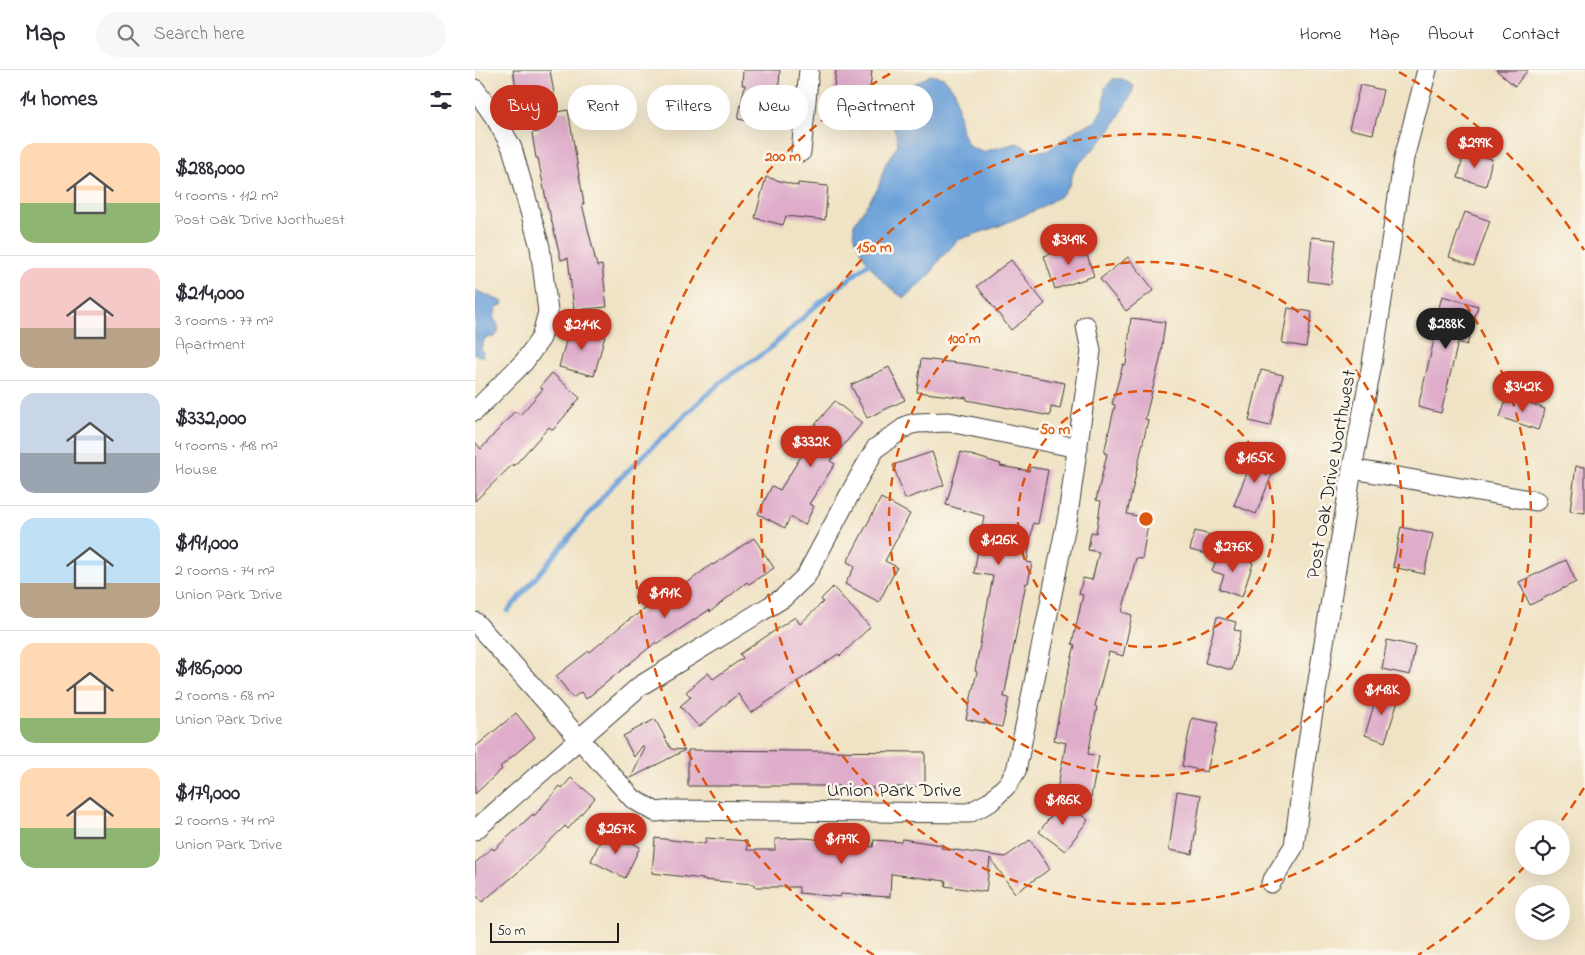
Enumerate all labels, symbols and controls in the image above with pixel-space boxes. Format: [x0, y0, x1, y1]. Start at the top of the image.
search box [96, 12, 446, 57]
text: Map [25, 17, 66, 52]
icon: search [114, 21, 142, 49]
text: Search here [154, 21, 245, 48]
text: Home [1300, 22, 1341, 48]
text: Map [1369, 22, 1400, 48]
text: About [1428, 22, 1474, 48]
text: Contact [1502, 22, 1560, 48]
text: 14 homes [20, 85, 98, 115]
chip: Buy [490, 85, 558, 130]
chip: Rent [568, 85, 637, 130]
chip: Filters [647, 85, 730, 130]
chip: New [740, 85, 808, 130]
chip: Apartment [818, 85, 933, 130]
icon: filters [427, 86, 455, 114]
pin: $299K [1440, 126, 1510, 169]
text: $299K [1457, 131, 1493, 155]
text: 200 m [764, 146, 801, 168]
text: $288,000 [175, 154, 245, 184]
icon: home [60, 163, 120, 223]
text: 4 rooms · 112 m² [175, 184, 278, 208]
text: Post Oak Drive Northwest [175, 208, 345, 232]
pin: $349K [1034, 224, 1104, 266]
text: $349K [1051, 228, 1087, 252]
text: 150 m [856, 237, 892, 259]
text: $214,000 [175, 279, 244, 309]
icon: home [60, 288, 120, 348]
pin: $214K [547, 308, 617, 351]
pin: $288K [1411, 308, 1481, 350]
text: 3 rooms · 77 m² [175, 309, 274, 333]
text: $288K [1427, 312, 1465, 336]
text: $214K [563, 313, 601, 337]
text: 100 m [947, 328, 981, 350]
text: Apartment [175, 333, 245, 357]
street label: Post Oak Drive Northwest [1300, 367, 1365, 582]
pin: $342K [1488, 370, 1558, 413]
text: $342K [1504, 375, 1542, 399]
text: $332,000 [175, 404, 246, 434]
icon: home [60, 413, 120, 473]
text: 50 m [1040, 419, 1071, 441]
pin: $332K [776, 426, 846, 468]
text: $332K [792, 430, 830, 454]
text: 4 rooms · 148 m² [175, 434, 278, 458]
pin: $165K [1220, 442, 1290, 484]
text: $165K [1236, 446, 1274, 470]
text: House [175, 458, 217, 482]
centre of rings [1137, 510, 1155, 528]
pin: $126K [964, 524, 1034, 566]
text: $126K [980, 528, 1018, 552]
text: $191,000 [175, 529, 238, 559]
pin: $276K [1198, 530, 1268, 573]
text: $276K [1213, 535, 1253, 559]
icon: home [60, 538, 120, 598]
text: 2 rooms · 74 m² [175, 559, 275, 583]
pin: $191K [630, 576, 700, 619]
text: $191K [649, 581, 681, 605]
text: Union Park Drive [175, 583, 282, 607]
text: $186,000 [175, 654, 242, 684]
icon: home [60, 663, 120, 723]
pin: $148K [1347, 674, 1417, 716]
text: $148K [1364, 678, 1400, 702]
text: 2 rooms · 68 m² [175, 684, 275, 708]
text: Union Park Drive [175, 708, 282, 732]
street label: Union Park Drive [827, 777, 961, 806]
text: $179,000 [175, 779, 240, 809]
pin: $186K [1028, 784, 1098, 826]
icon: home [60, 788, 120, 848]
text: $186K [1045, 788, 1081, 812]
text: 2 rooms · 74 m² [175, 809, 275, 833]
pin: $267K [581, 812, 651, 855]
text: $267K [596, 817, 636, 841]
map controls [1515, 820, 1570, 940]
button: locate [1515, 820, 1570, 875]
pin: $179K [807, 822, 877, 865]
text: $179K [825, 827, 859, 851]
text: Union Park Drive [175, 833, 282, 857]
button: layers [1515, 885, 1570, 940]
scale bar [490, 920, 619, 943]
text: 50 m [497, 921, 525, 942]

